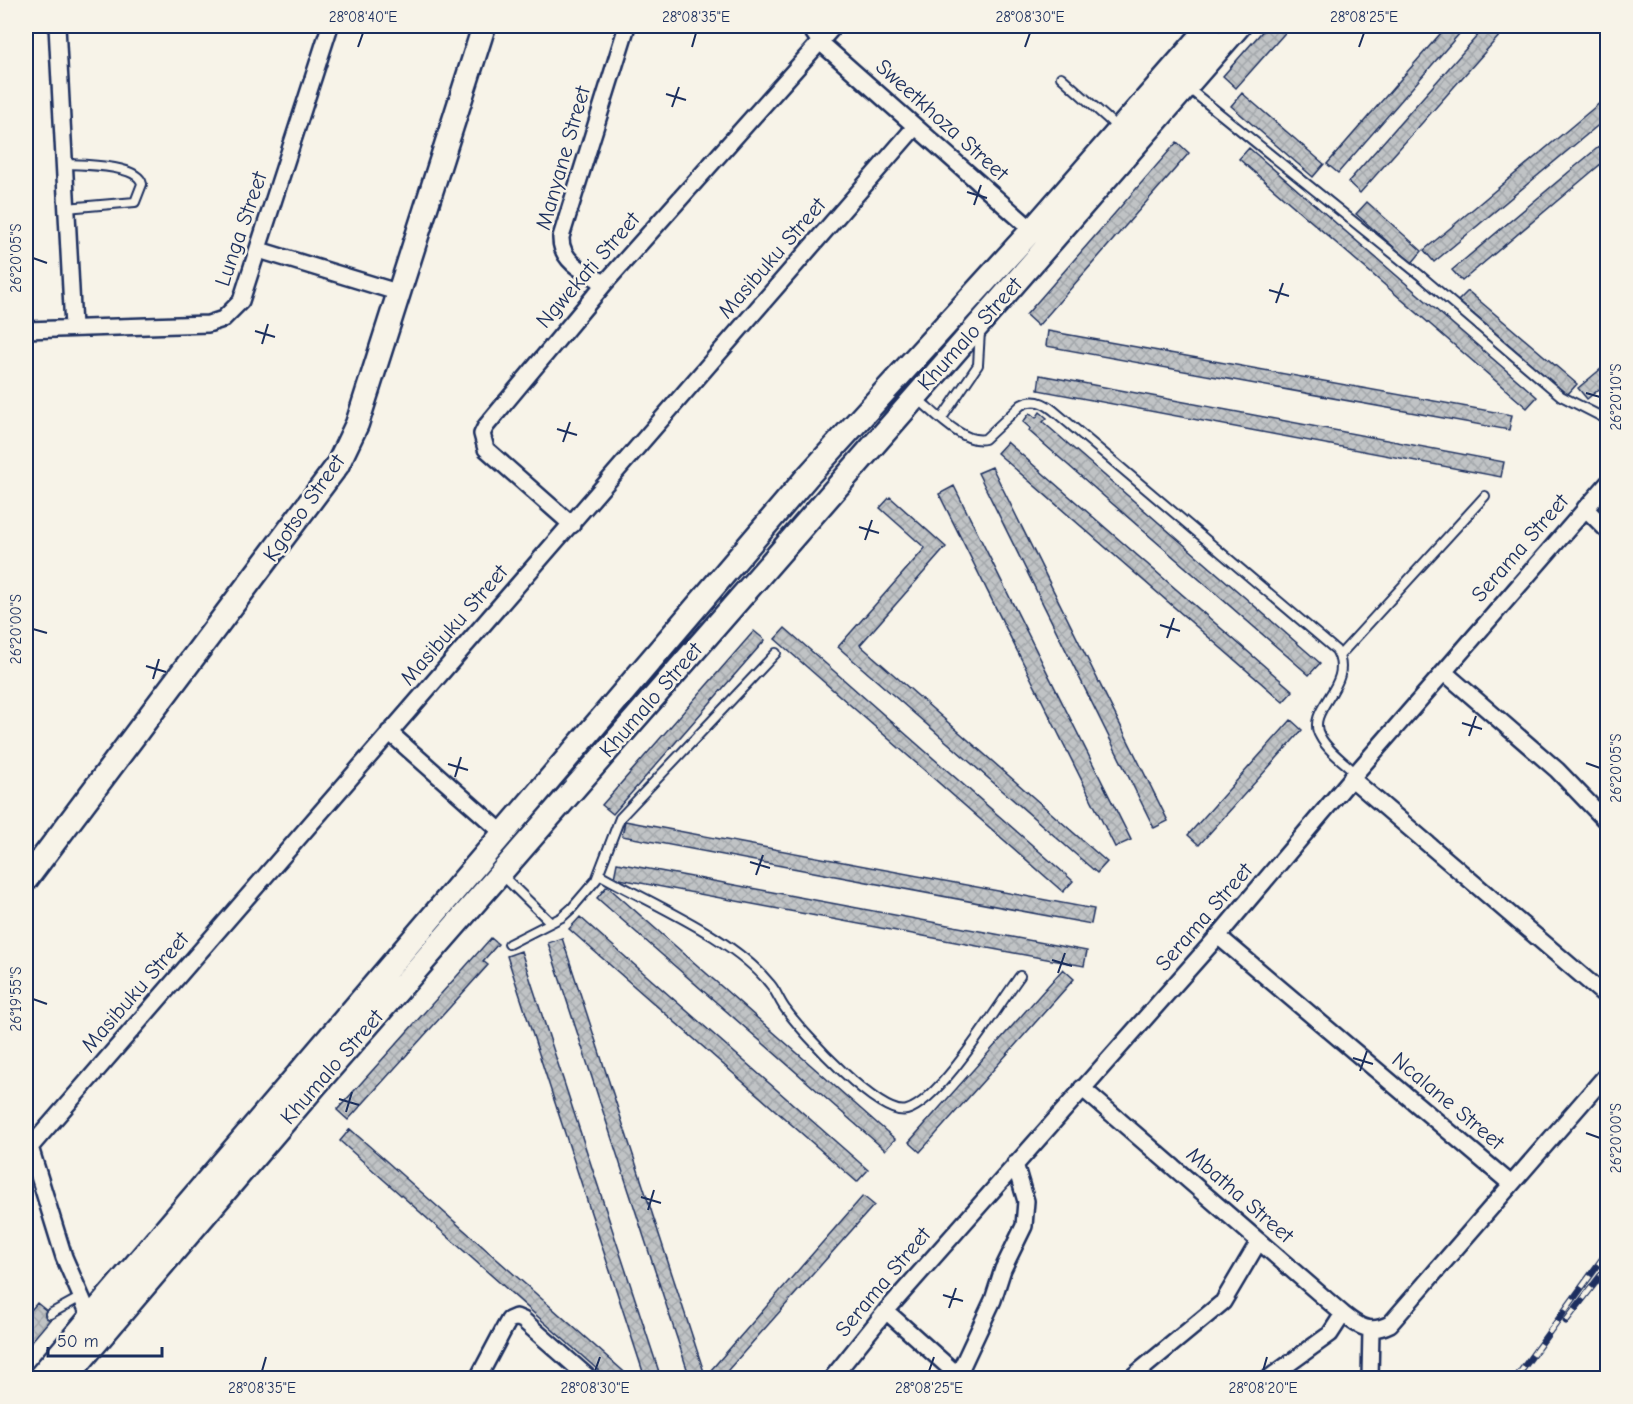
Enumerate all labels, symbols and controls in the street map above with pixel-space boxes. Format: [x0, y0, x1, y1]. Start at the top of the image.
text: 28°08'40"E [329, 8, 397, 26]
text: 28°08'35"E [662, 8, 730, 26]
text: 28°08'30"E [996, 8, 1064, 26]
text: 28°08'25"E [1330, 8, 1398, 26]
street label: Sweetkhoza Street [870, 54, 1014, 187]
street label: Manyane Street [530, 82, 596, 233]
street label: Lunga Street [209, 168, 273, 290]
street label: Masibuku Street [713, 192, 832, 324]
street label: Ngwekati Street [531, 206, 646, 333]
text: 26°20'05"S [7, 223, 25, 293]
street label: Khumalo Street [912, 271, 1028, 396]
text: 26°20'10"S [1607, 363, 1625, 431]
street label: Kgotso Street [258, 449, 351, 567]
street label: Serama Street [1466, 488, 1574, 607]
street label: Masibuku Street [395, 559, 514, 691]
text: 26°20'00"S [7, 594, 25, 664]
street label: Khumalo Street [594, 637, 708, 763]
text: 26°20'05"S [1607, 733, 1625, 803]
street label: Serama Street [1150, 857, 1258, 976]
street label: Masibuku Street [76, 926, 195, 1058]
text: 26°19'55"S [7, 966, 25, 1032]
street label: Khumalo Street [275, 1004, 389, 1130]
street label: Ncalane Street [1387, 1047, 1510, 1156]
text: 26°20'00"S [1607, 1103, 1625, 1173]
street label: Mbatha Street [1181, 1141, 1299, 1249]
street label: Serama Street [830, 1221, 937, 1342]
scale bar [48, 1320, 162, 1358]
text: 50 m [57, 1331, 99, 1352]
text: 28°08'35"E [228, 1379, 296, 1397]
text: 28°08'30"E [561, 1379, 629, 1397]
text: 28°08'25"E [895, 1379, 963, 1397]
text: 28°08'20"E [1228, 1379, 1298, 1397]

